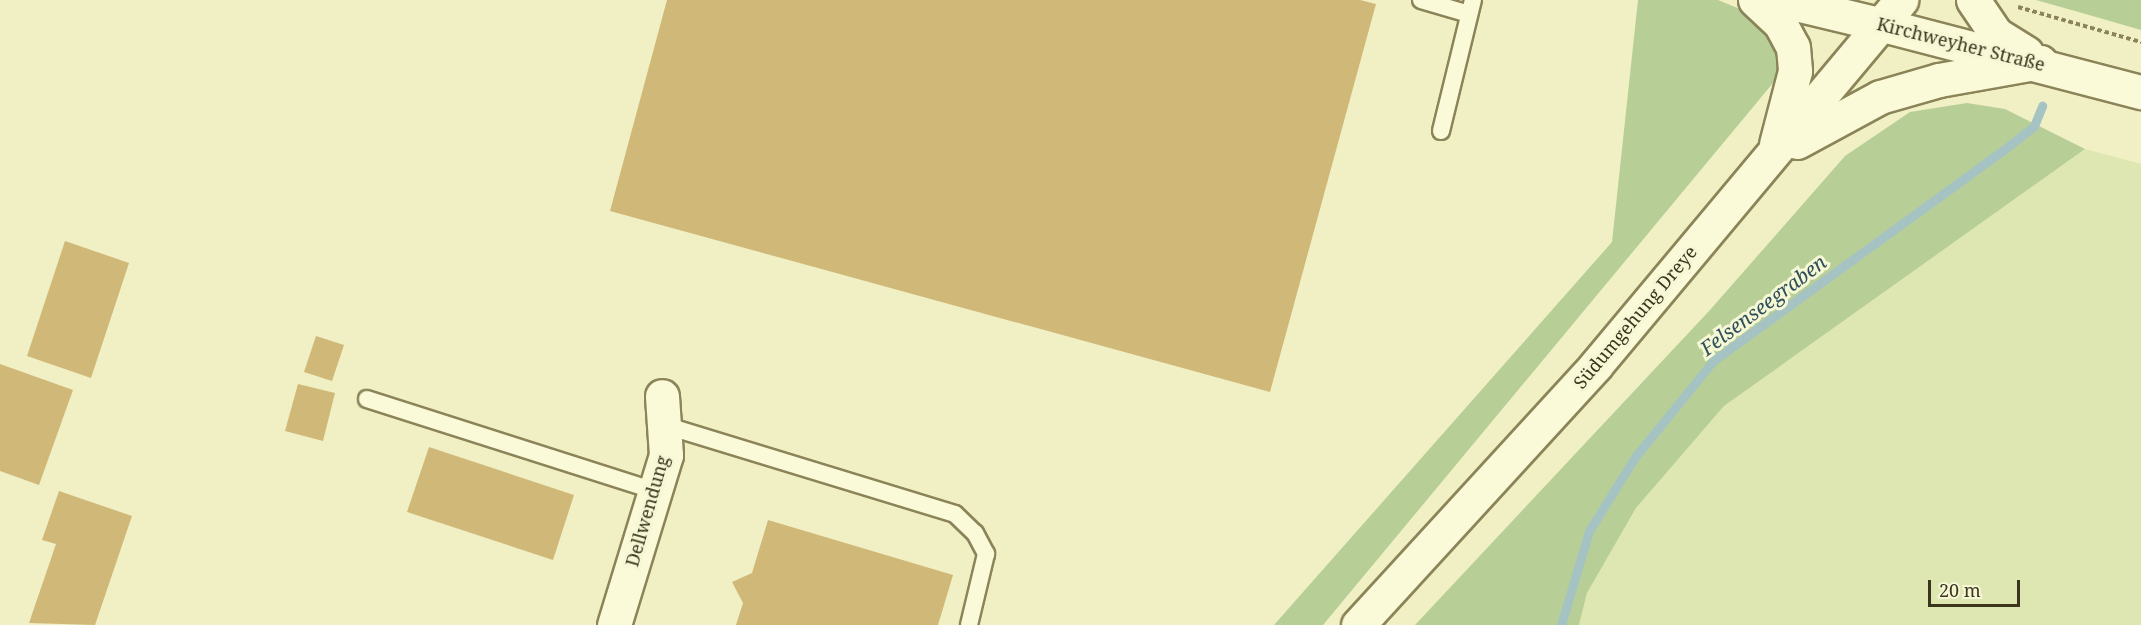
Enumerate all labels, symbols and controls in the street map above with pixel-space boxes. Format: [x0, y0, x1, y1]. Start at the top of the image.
street label: Kirchweyher Straße [1875, 13, 2047, 75]
street label: Südumgehung Dreye [1569, 241, 1701, 393]
water label: Felsenseegraben [1695, 250, 1831, 360]
street label: Dellwendung [621, 453, 673, 569]
scale bar [1931, 568, 2022, 606]
text: 20 m [1939, 578, 1981, 602]

